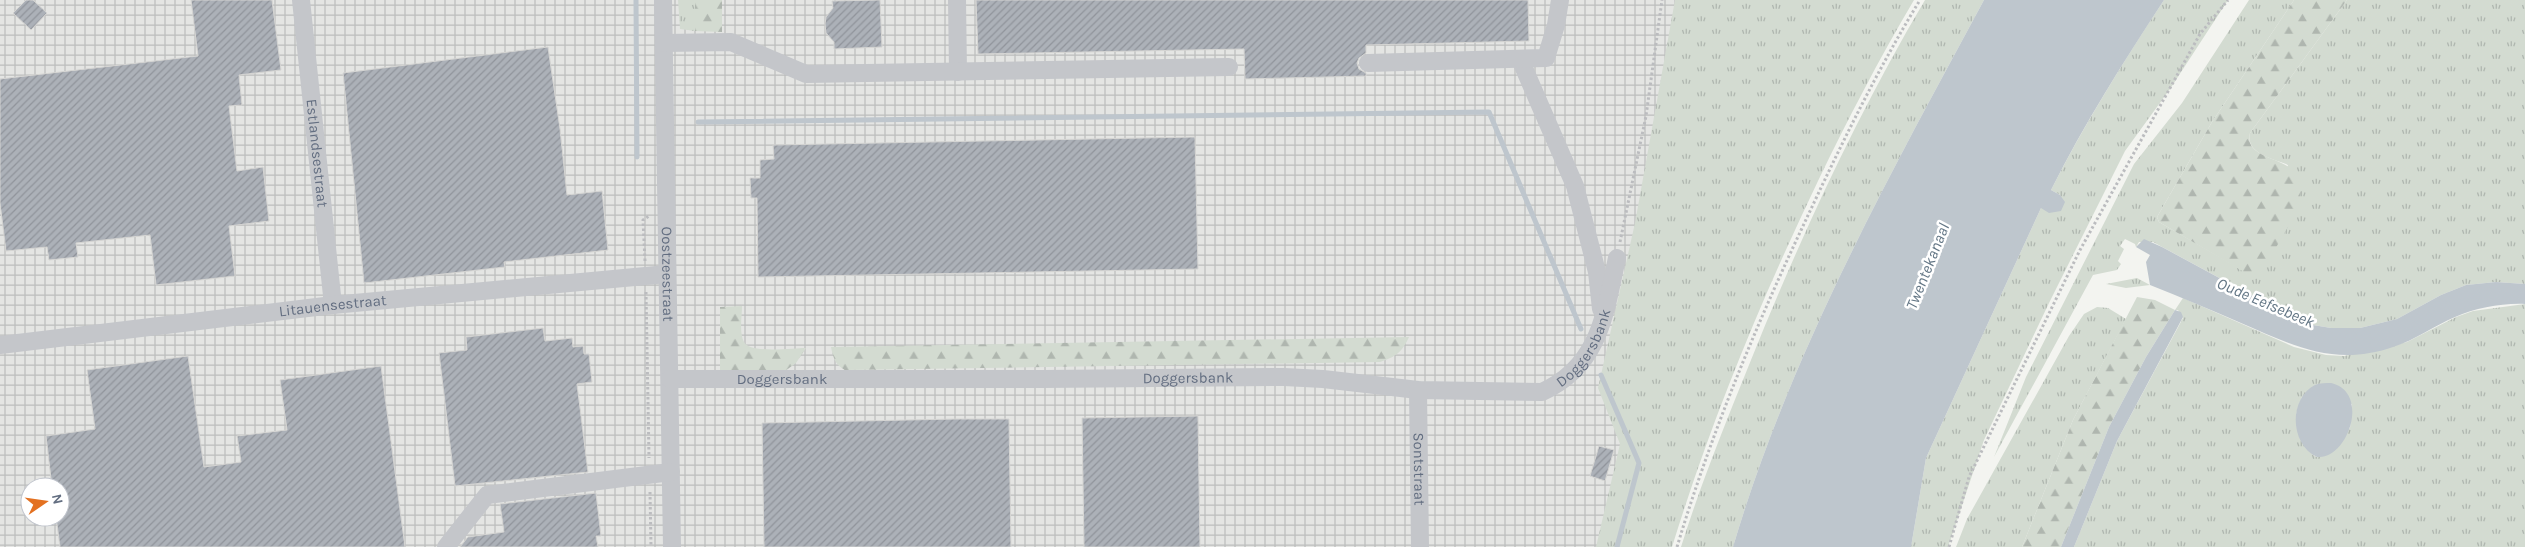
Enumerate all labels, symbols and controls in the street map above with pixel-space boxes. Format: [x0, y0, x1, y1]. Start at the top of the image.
street label: Estlandsestraat [302, 98, 332, 209]
water label: Twentekanaal [1902, 220, 1953, 312]
street label: Oostzeestraat [658, 226, 677, 322]
water label: Oude Eefsebeek [2214, 273, 2318, 332]
street label: Litauensestraat [278, 291, 388, 320]
street label: Doggersbank [1553, 307, 1614, 391]
street label: Doggersbank [1143, 368, 1233, 387]
street label: Doggersbank [737, 370, 827, 388]
street label: Sontstraat [1410, 432, 1428, 506]
north arrow [20, 477, 70, 527]
text: N [48, 492, 67, 506]

